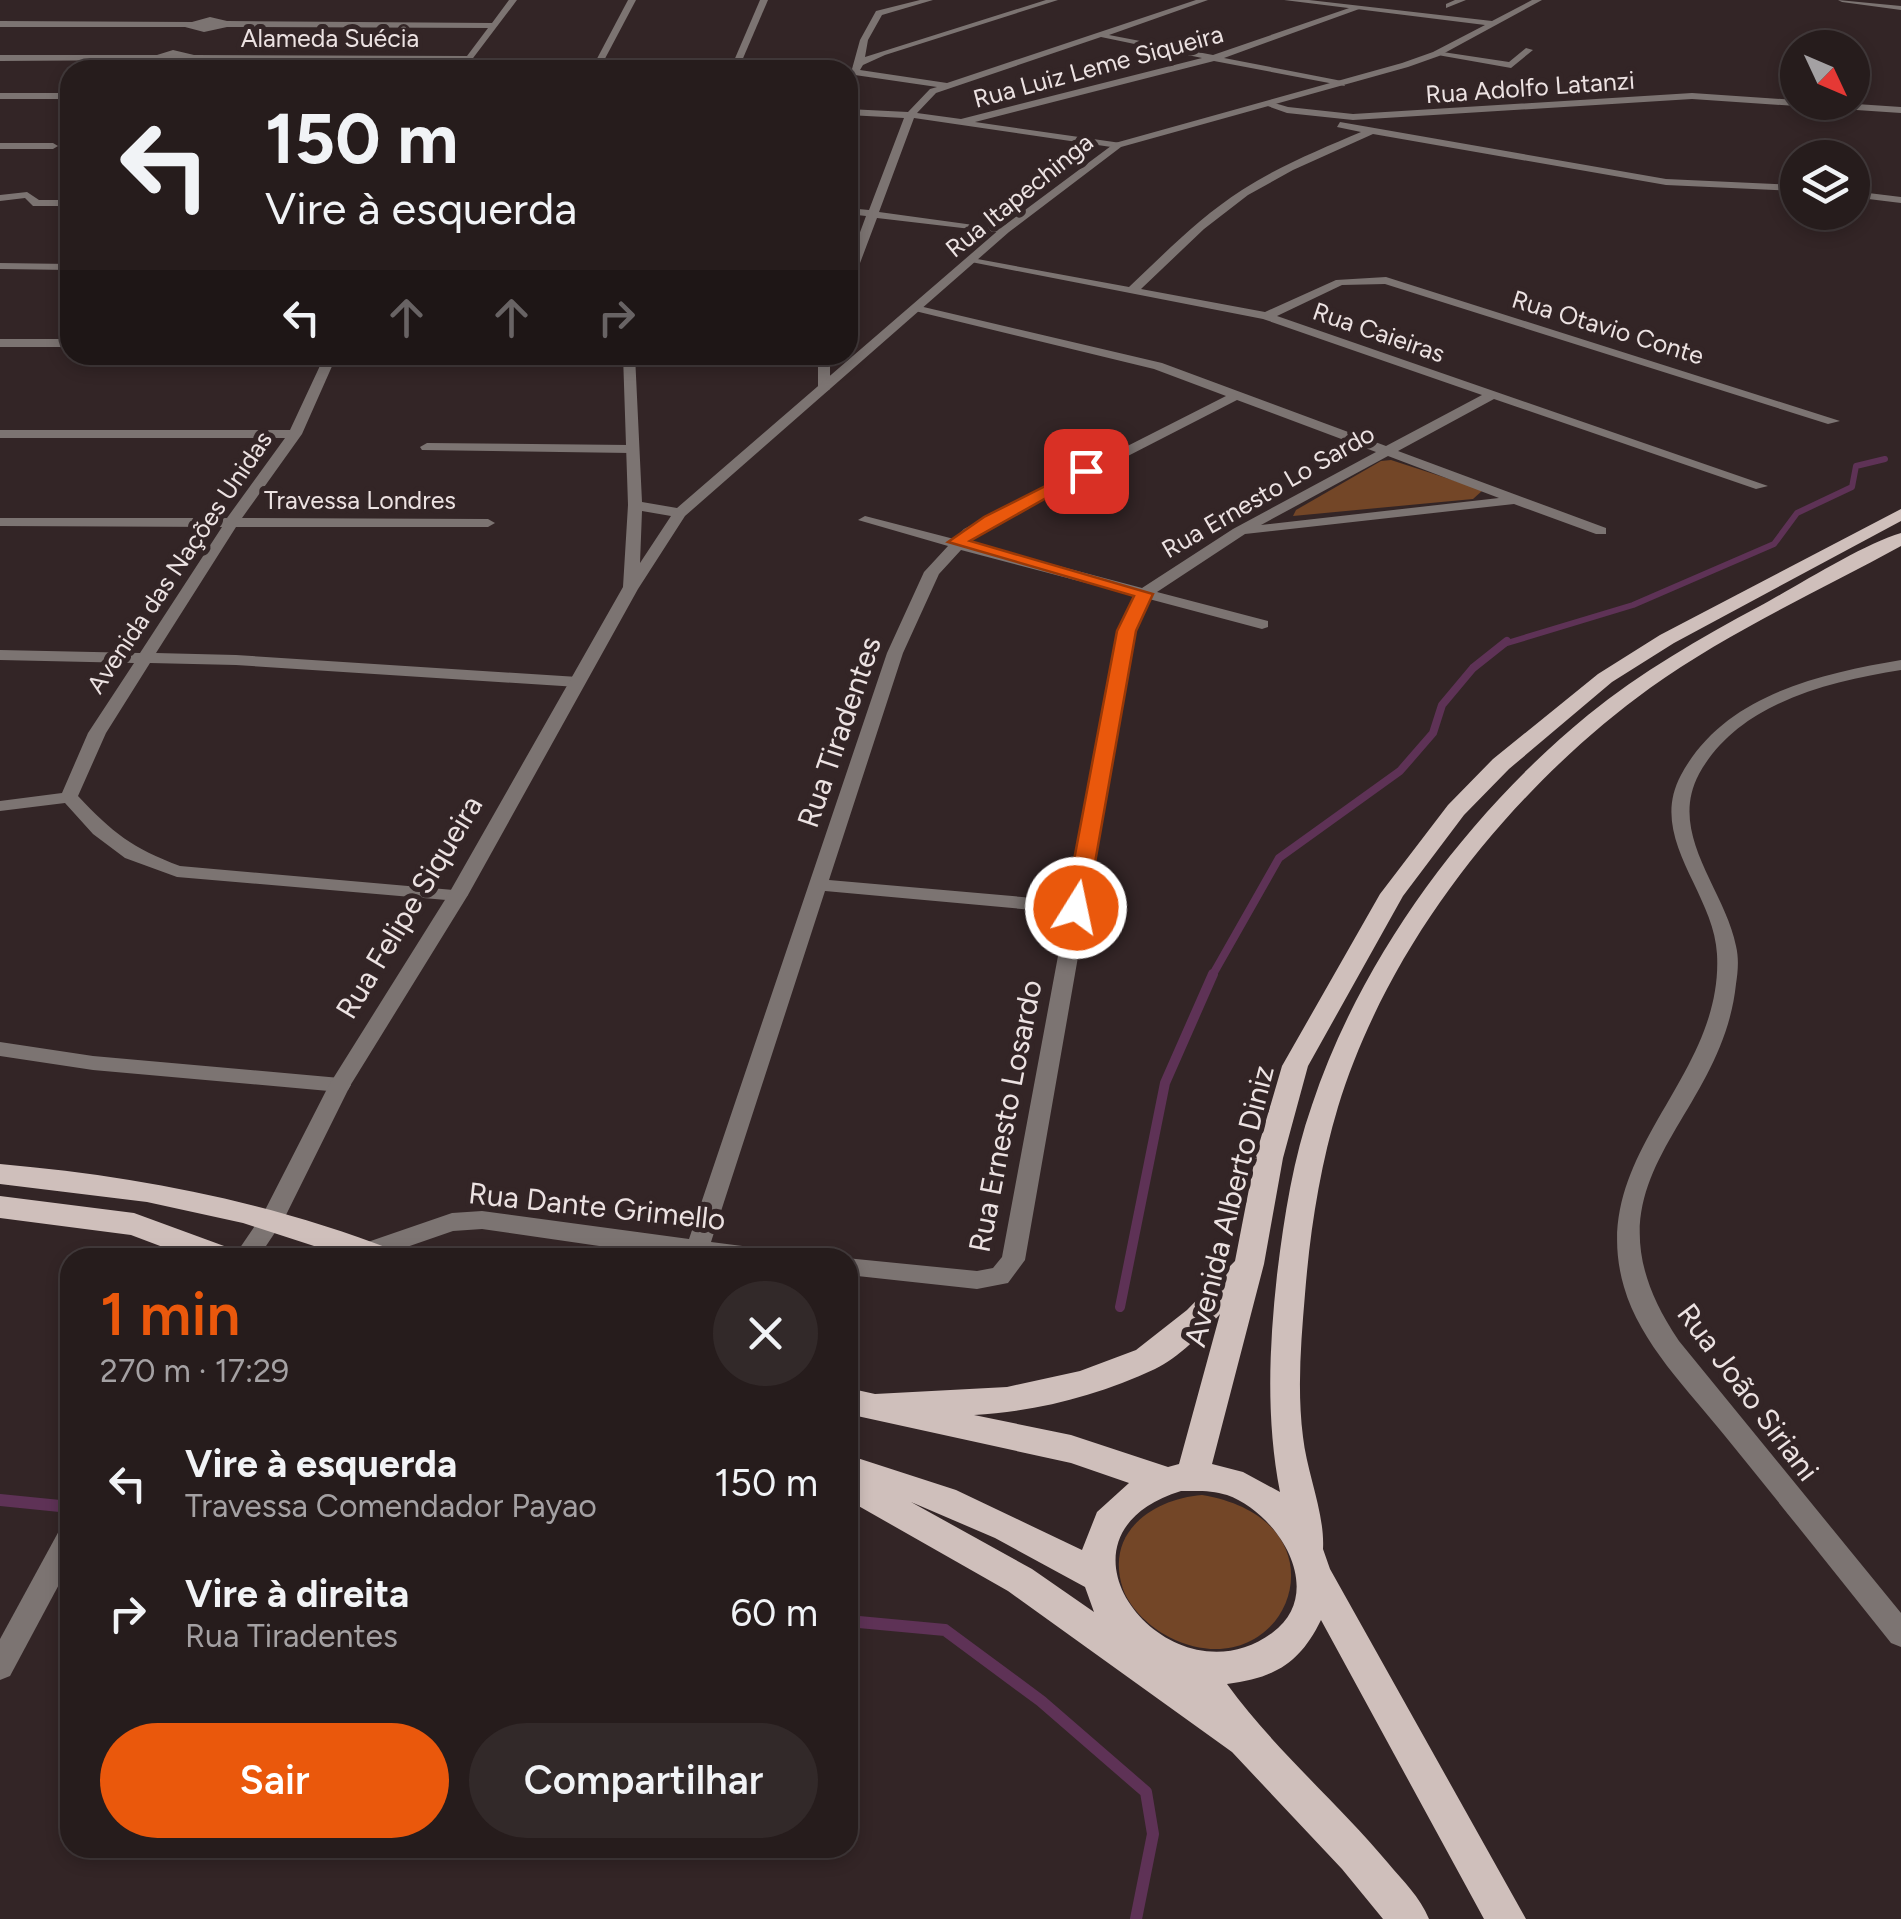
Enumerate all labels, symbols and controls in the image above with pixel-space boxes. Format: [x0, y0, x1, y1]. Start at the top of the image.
street label: Rua Luiz Leme Siqueira [970, 18, 1226, 114]
street label: Alameda Suécia [241, 23, 419, 53]
north arrow [1780, 30, 1870, 120]
map controls [1780, 30, 1870, 230]
street label: Rua Adolfo Latanzi [1424, 65, 1636, 109]
text: 150 m [265, 96, 458, 181]
icon: left [100, 100, 230, 230]
street label: Rua Itapechinga [939, 127, 1099, 263]
button: layers [1780, 140, 1870, 230]
text: Vire à esquerda [265, 181, 577, 235]
street label: Rua Otavio Conte [1509, 284, 1707, 370]
icon: left [274, 290, 329, 345]
icon: ahead [379, 290, 434, 345]
icon: ahead [484, 290, 539, 345]
icon: right [589, 290, 644, 345]
street label: Rua Caieiras [1309, 295, 1449, 369]
street label: Rua Ernesto Lo Sardo [1156, 418, 1380, 564]
street label: Avenida das Nações Unidas [80, 425, 278, 699]
pin [1044, 429, 1129, 514]
icon: arrive [1059, 444, 1114, 499]
street label: Travessa Londres [264, 485, 456, 515]
street label: Rua Tiradentes [789, 632, 889, 832]
street label: Rua Felipe Siqueira [328, 789, 490, 1025]
position arrow [1024, 856, 1128, 960]
street label: Rua Ernesto Losardo [960, 977, 1050, 1255]
street label: Avenida Alberto Diniz [1176, 1061, 1282, 1351]
street label: Rua Dante Grimello [467, 1174, 727, 1238]
text: 1 min [100, 1278, 240, 1350]
button: close [713, 1281, 818, 1386]
street label: Rua João Siriani [1669, 1296, 1827, 1488]
text: 270 m · 17:29 [100, 1352, 289, 1390]
text: Vire à esquerda [185, 1441, 457, 1487]
icon: left [100, 1456, 155, 1511]
text: 150 m [714, 1460, 818, 1506]
text: Travessa Comendador Payao [185, 1487, 597, 1525]
text: Vire à direita [185, 1571, 409, 1617]
icon: right [100, 1586, 155, 1641]
text: 60 m [730, 1590, 818, 1636]
text: Rua Tiradentes [185, 1617, 398, 1655]
button: Sair [100, 1723, 449, 1838]
button: Compartilhar [469, 1723, 818, 1838]

